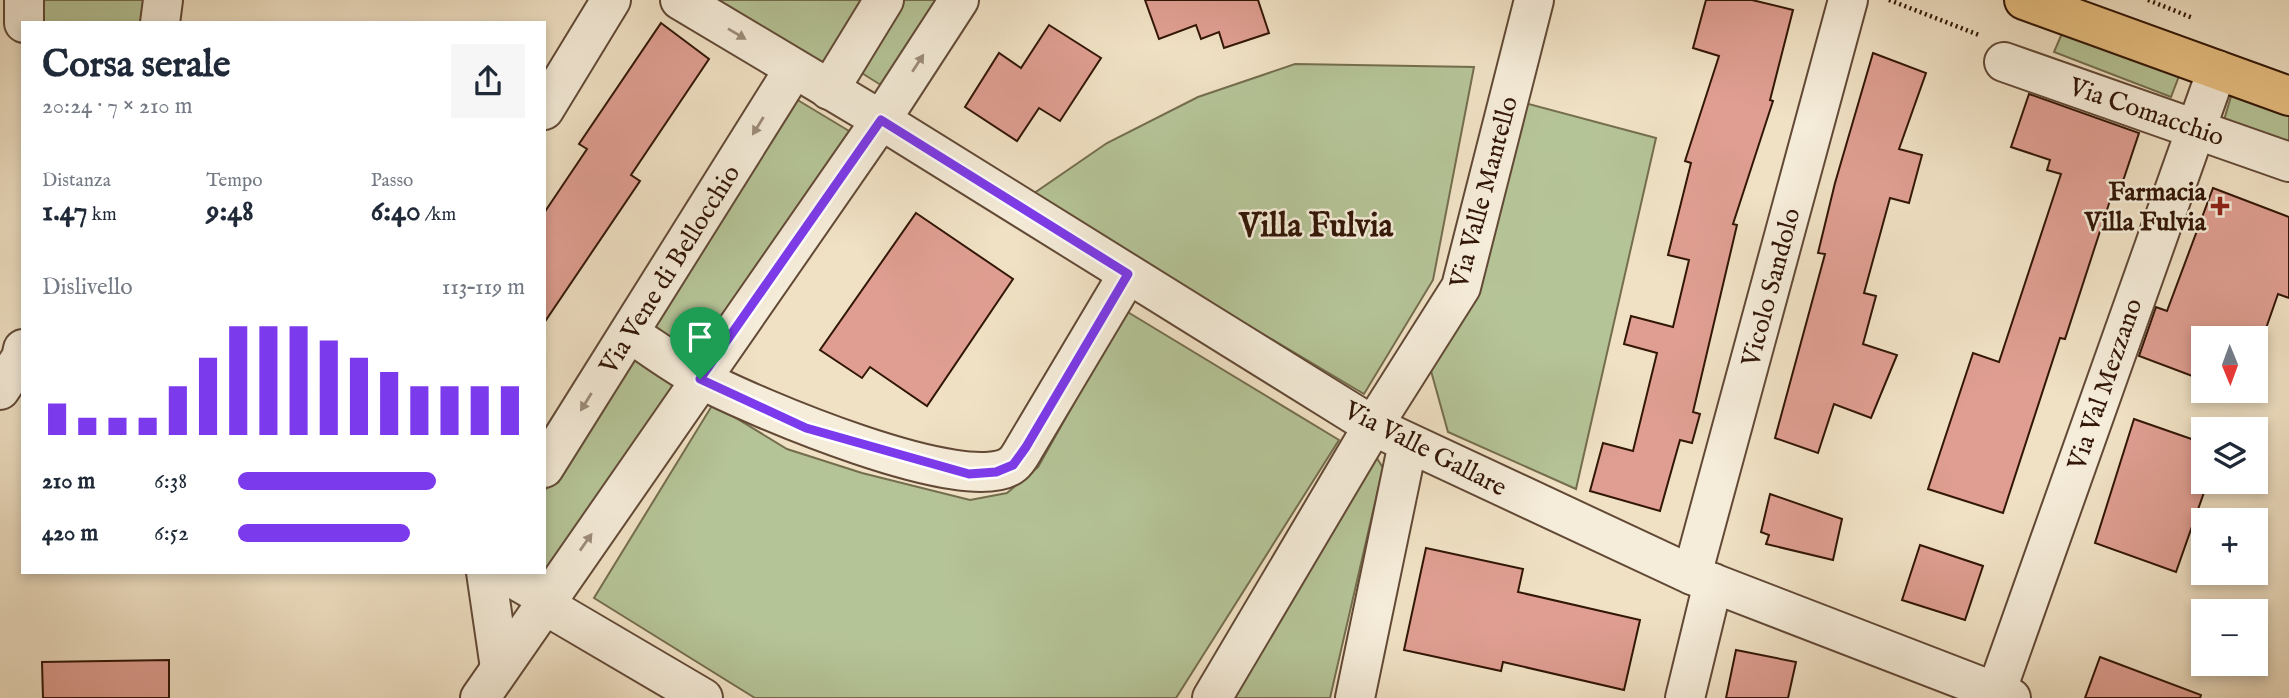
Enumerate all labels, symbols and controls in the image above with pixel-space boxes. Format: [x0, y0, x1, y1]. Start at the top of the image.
one-way arrow [727, 28, 747, 40]
text: Corsa serale [42, 42, 230, 90]
button: share [451, 44, 525, 118]
one-way arrow [911, 54, 925, 72]
street label: Via Comacchio [2064, 70, 2228, 154]
text: 20:24 · 7 × 210 m [42, 92, 192, 121]
street label: Via Valle Mantello [1443, 93, 1526, 293]
one-way arrow [752, 117, 765, 136]
street label: Via Vene di Bellocchio [592, 159, 748, 381]
text: Distanza [42, 169, 111, 193]
text: Tempo [206, 169, 262, 193]
text: Passo [371, 169, 413, 193]
place label: Farmacia Villa Fulvia [2084, 176, 2207, 239]
text: 1.47 [42, 193, 88, 231]
text: 9:48 [206, 193, 254, 231]
text: 6:40 [371, 193, 421, 231]
marker: Farmacia Villa Fulvia [2212, 198, 2228, 214]
text: km [88, 203, 117, 227]
text: /km [421, 203, 456, 227]
street label: Vicolo Sandolo [1734, 205, 1808, 371]
district label: Villa Fulvia [1238, 206, 1394, 248]
text: Dislivello [42, 273, 133, 302]
text: 113–119 m [442, 273, 525, 302]
street label: Via Val Mezzano [2060, 294, 2150, 476]
pin [670, 307, 730, 379]
icon: arrive [681, 318, 719, 356]
north arrow [2191, 326, 2268, 402]
map controls [2191, 326, 2268, 676]
one-way arrow [579, 393, 592, 412]
street label: Via Valle Gallare [1338, 394, 1512, 504]
button: layers [2191, 417, 2268, 494]
text: 210 m [42, 467, 95, 496]
text: 6:38 [154, 467, 187, 496]
button: + [2191, 508, 2268, 585]
text: 420 m [42, 519, 98, 548]
text: 6:52 [154, 519, 189, 548]
one-way arrow [579, 533, 593, 551]
button: − [2191, 599, 2268, 676]

